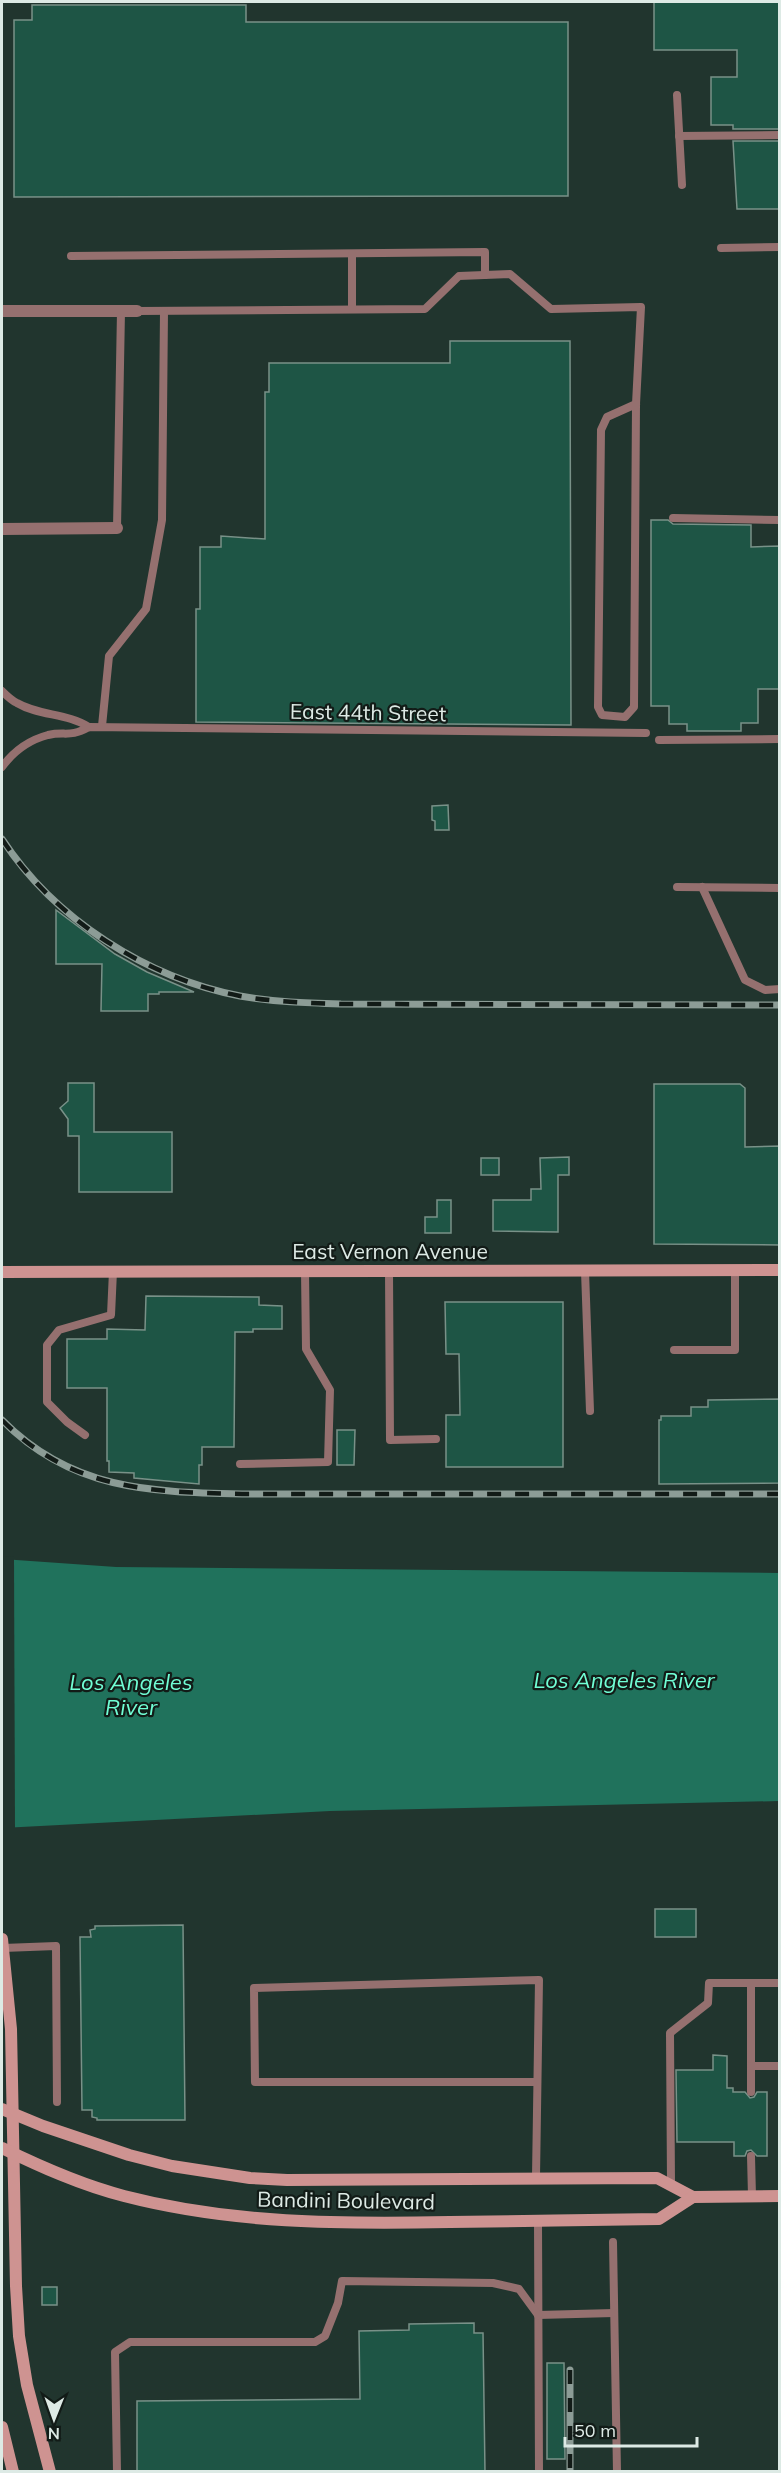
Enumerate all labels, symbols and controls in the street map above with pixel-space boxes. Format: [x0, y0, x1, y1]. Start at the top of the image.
street label: East 44th Street [290, 698, 446, 726]
street label: East Vernon Avenue [292, 1238, 488, 1264]
water label: Los Angeles River [533, 1666, 716, 1694]
water label: Los Angeles River [69, 1668, 193, 1721]
street label: Bandini Boulevard [257, 2185, 435, 2215]
north arrow [24, 2389, 84, 2449]
scale bar [565, 2410, 697, 2448]
text: 50 m [574, 2419, 616, 2442]
text: N [48, 2424, 60, 2444]

